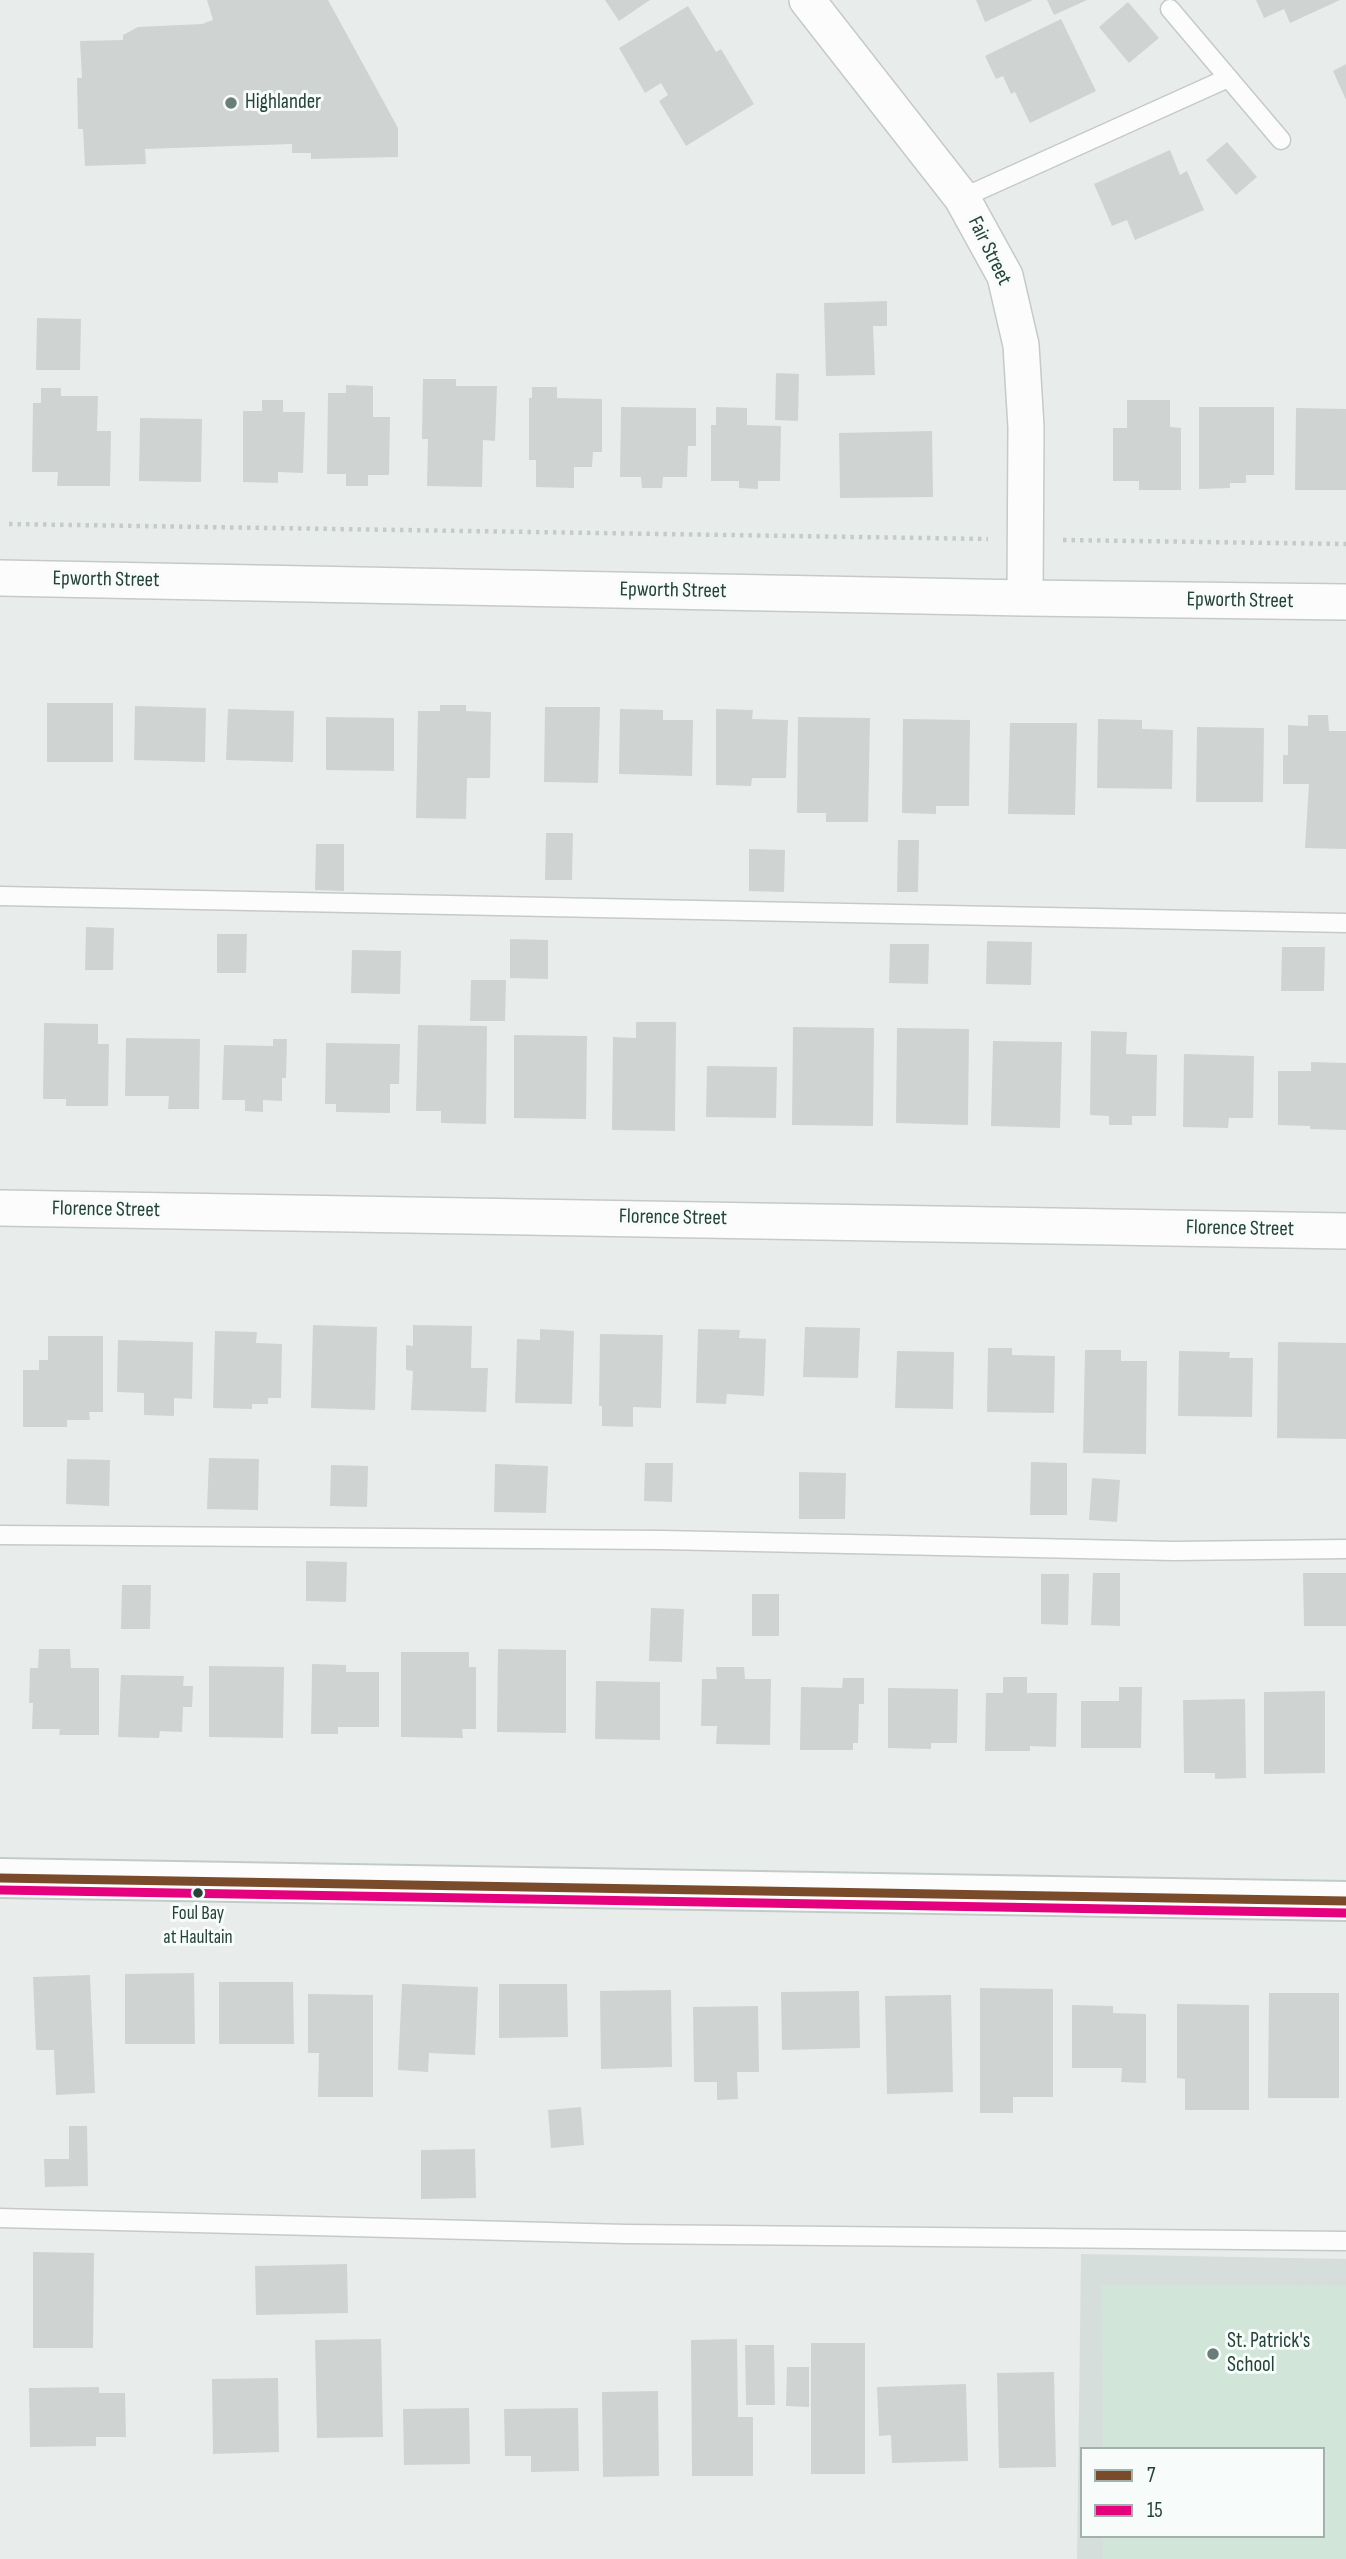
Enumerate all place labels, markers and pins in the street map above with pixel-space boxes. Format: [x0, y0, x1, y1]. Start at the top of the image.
place label: Highlander [245, 90, 321, 116]
marker: Highlander [223, 95, 239, 111]
marker: Foul Bay at Haultain [191, 1886, 205, 1900]
place label: Foul Bay at Haultain [163, 1903, 233, 1947]
place label: St. Patrick's School [1227, 2329, 1310, 2379]
marker: St. Patrick's School [1205, 2346, 1221, 2362]

